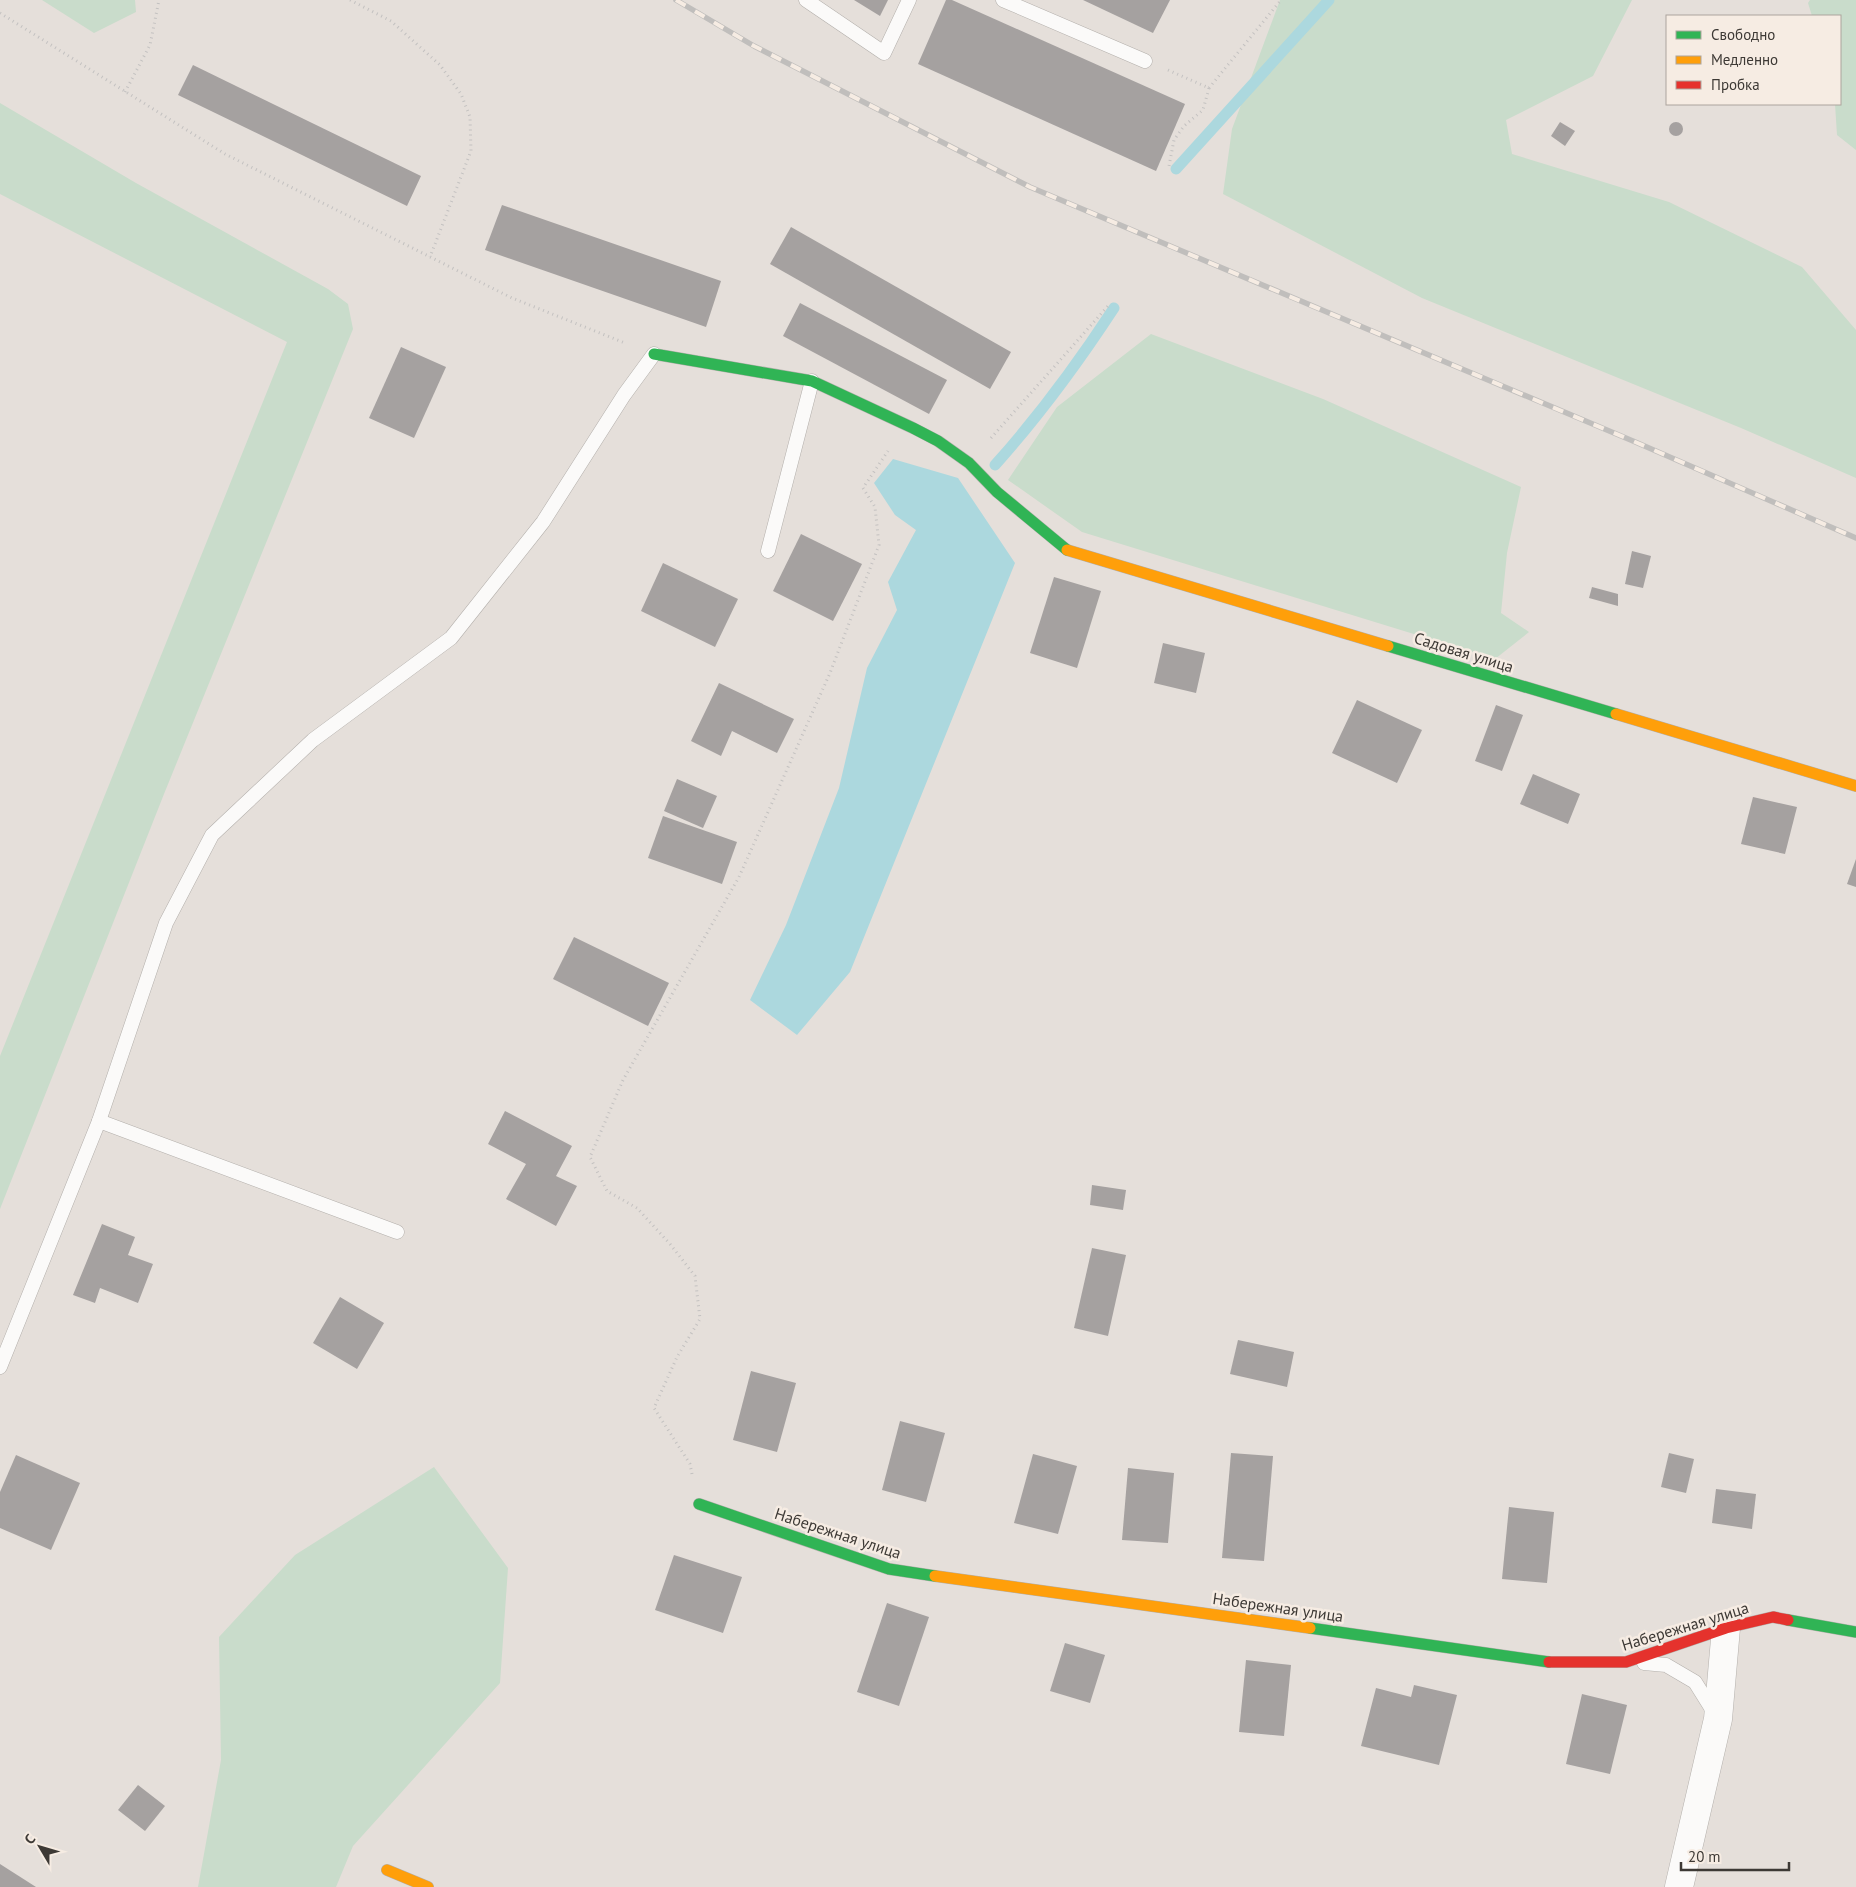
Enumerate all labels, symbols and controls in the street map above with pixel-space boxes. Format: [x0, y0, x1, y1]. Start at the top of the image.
legend [1666, 15, 1841, 105]
text: Свободно [1711, 25, 1775, 44]
text: Медленно [1711, 50, 1778, 69]
text: Пробка [1711, 75, 1760, 94]
street label: Садовая улица [1412, 627, 1516, 677]
street label: Набережная улица [772, 1503, 904, 1563]
street label: Набережная улица [1211, 1588, 1345, 1626]
street label: Набережная улица [1619, 1597, 1751, 1655]
north arrow [15, 1822, 65, 1872]
text: С [20, 1830, 39, 1848]
scale bar [1681, 1840, 1788, 1872]
text: 20 m [1688, 1847, 1721, 1866]

